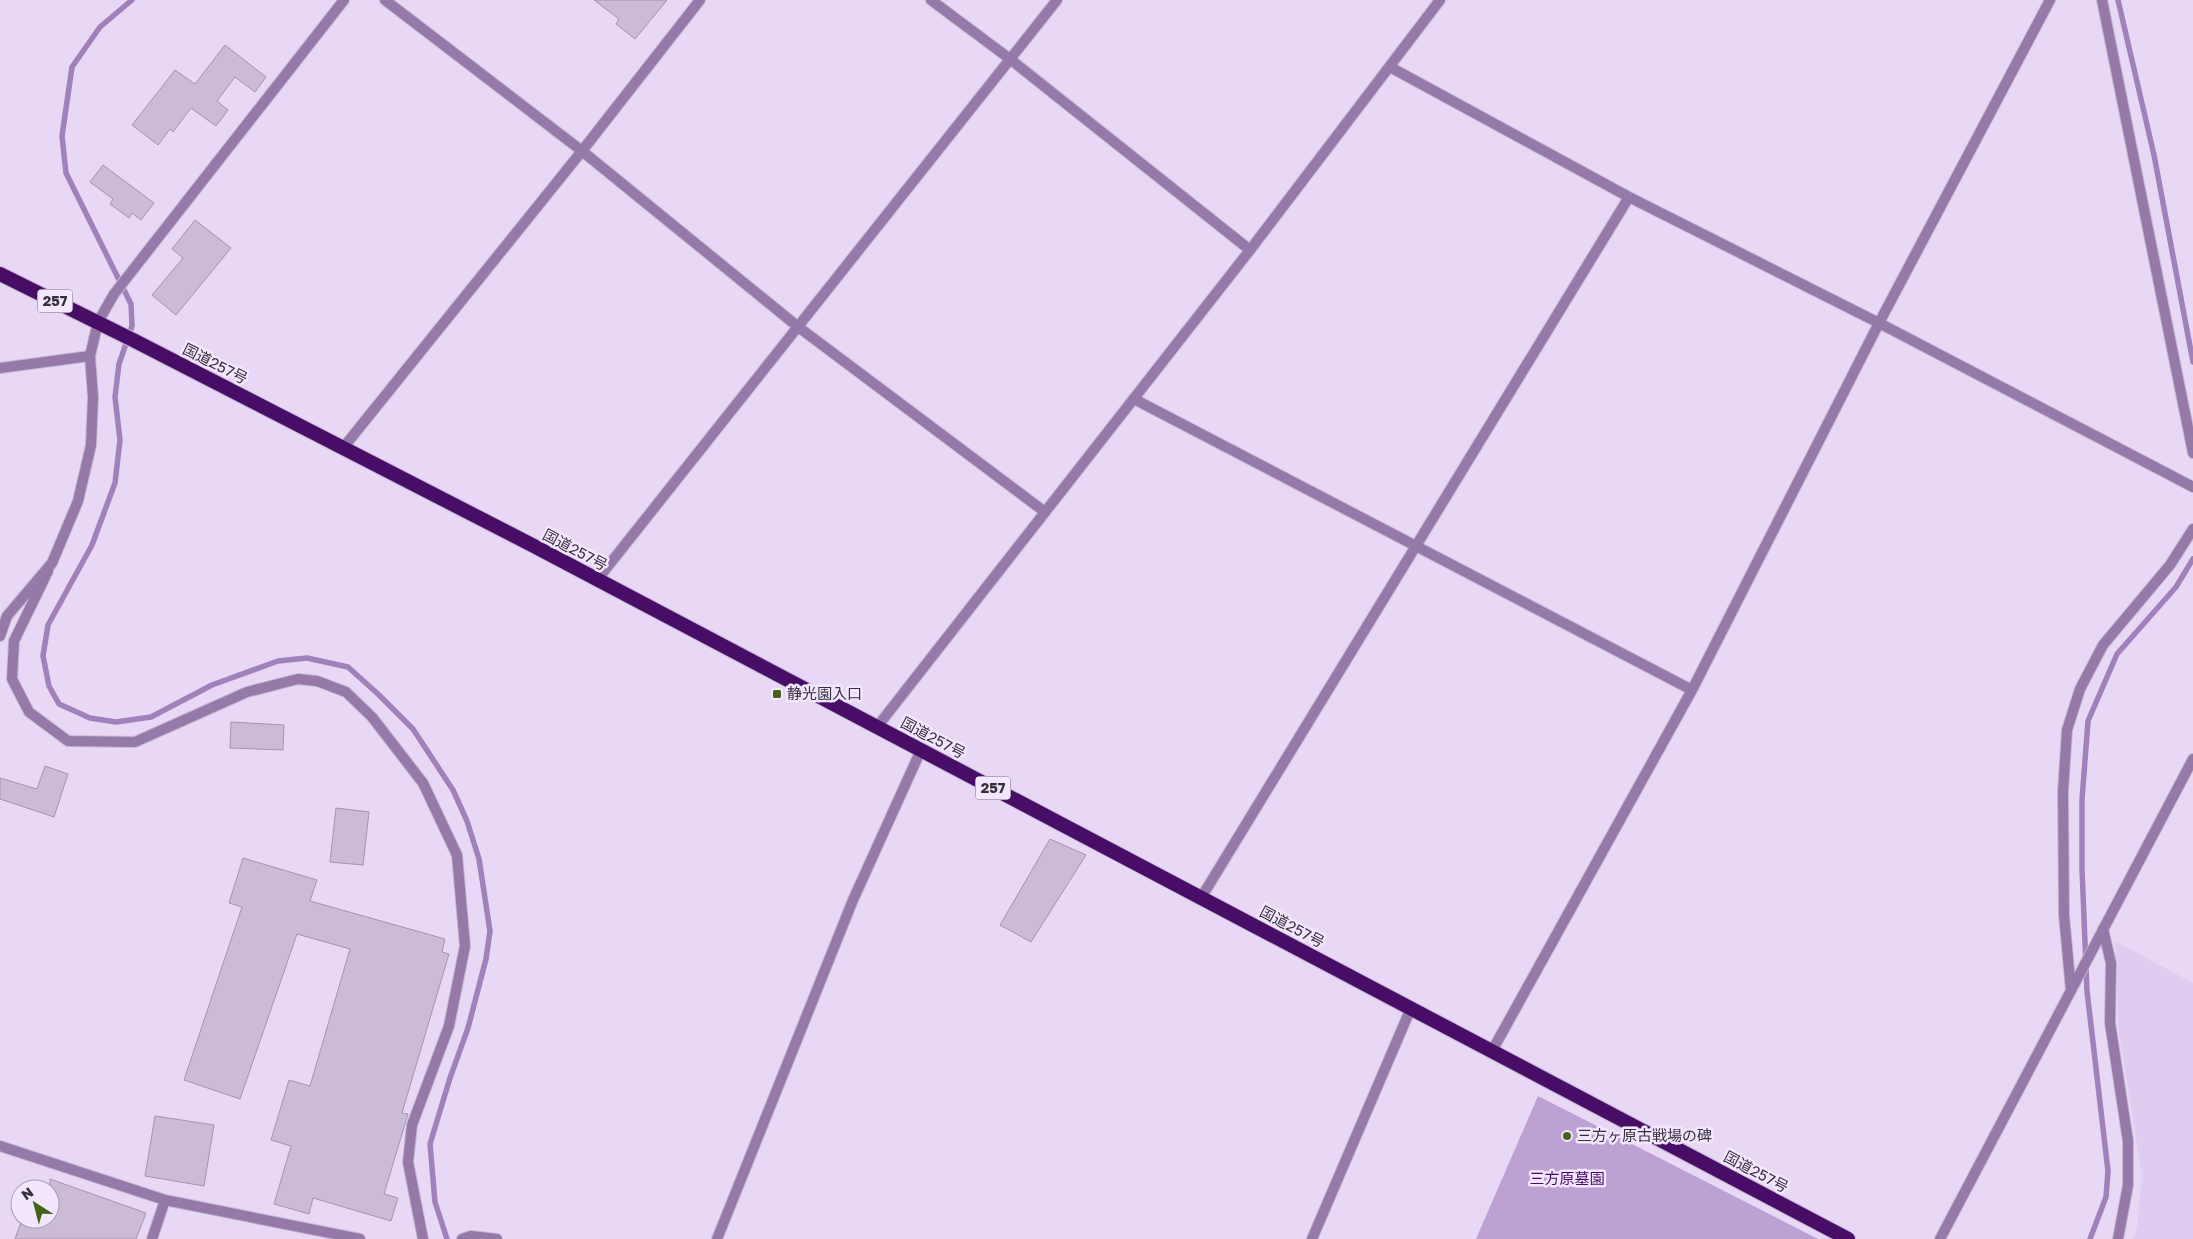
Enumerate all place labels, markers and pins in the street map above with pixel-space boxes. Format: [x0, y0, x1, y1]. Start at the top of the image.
place label: 静光園入口 [787, 684, 862, 702]
marker: 静光園入口 [771, 688, 783, 700]
place label: 三方ヶ原古戦場の碑 [1577, 1126, 1712, 1144]
marker: 三方ヶ原古戦場の碑 [1561, 1130, 1573, 1142]

